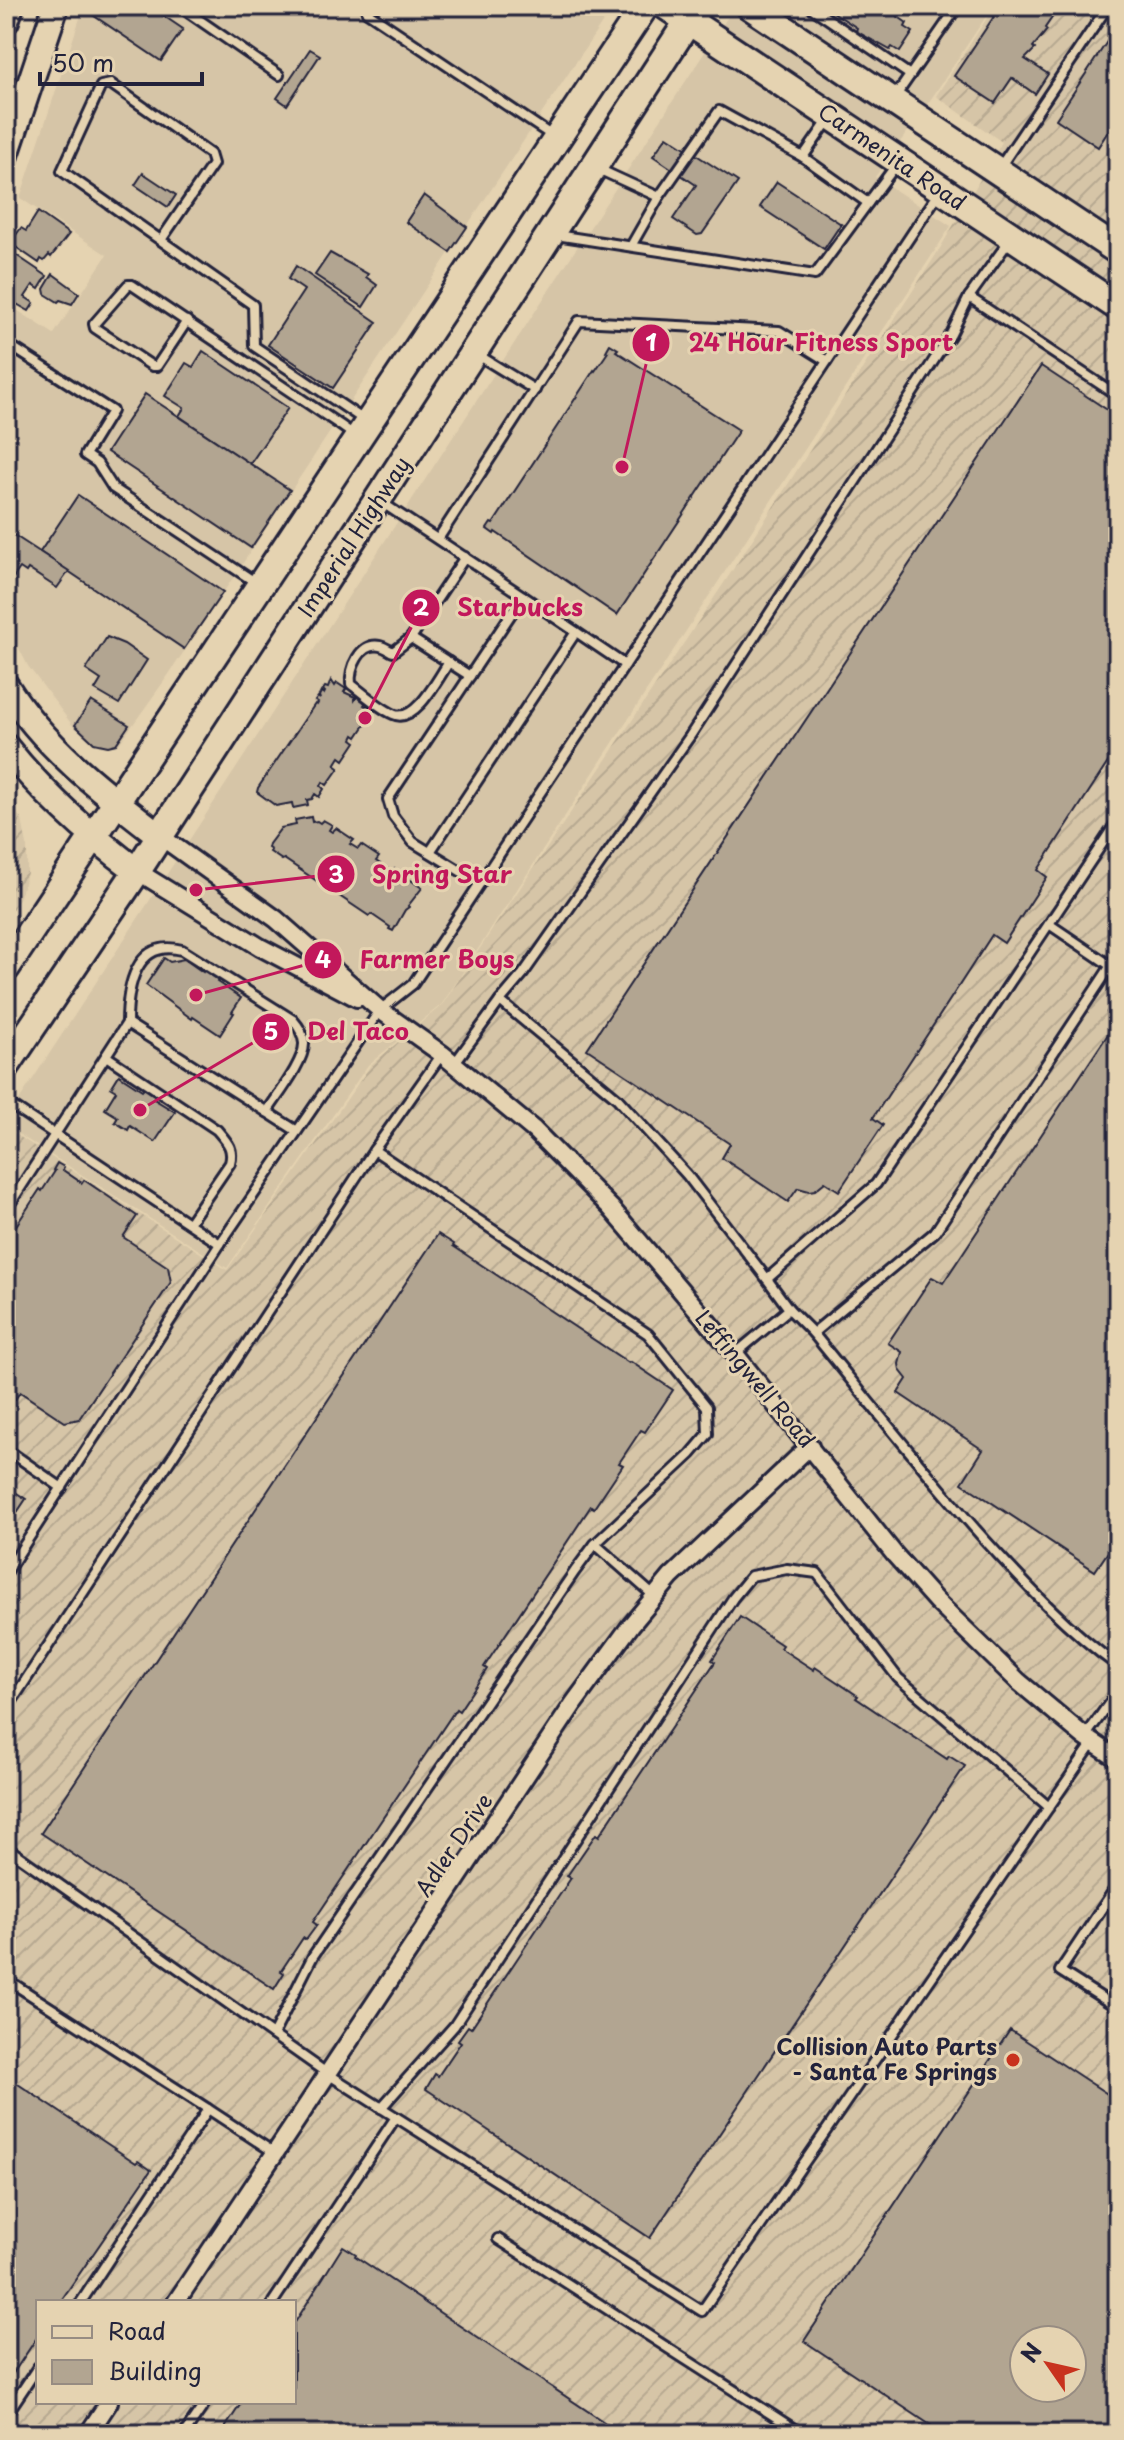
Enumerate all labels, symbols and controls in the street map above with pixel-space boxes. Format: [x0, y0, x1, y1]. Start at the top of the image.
scale bar [40, 36, 202, 86]
text: 50 m [52, 44, 114, 80]
street label: Carmenita Road [812, 94, 973, 218]
callout: 24 Hour Fitness Sport [631, 319, 970, 367]
text: 1 [645, 323, 657, 359]
text: 24 Hour Fitness Sport [689, 323, 953, 359]
street label: Imperial Highway [288, 449, 417, 623]
callout: Starbucks [401, 584, 598, 632]
text: 2 [413, 588, 430, 624]
text: Starbucks [457, 588, 583, 624]
callout: Spring Star [316, 850, 528, 898]
text: 3 [328, 855, 344, 891]
text: Spring Star [372, 855, 513, 891]
callout: Farmer Boys [303, 936, 531, 984]
text: 4 [315, 940, 331, 976]
text: Farmer Boys [360, 940, 514, 976]
callout: Del Taco [251, 1008, 426, 1056]
text: 5 [263, 1012, 279, 1048]
text: Del Taco [307, 1012, 409, 1048]
street label: Leffingwell Road [688, 1302, 824, 1454]
street label: Adler Drive [406, 1786, 500, 1902]
place label: Collision Auto Parts - Santa Fe Springs [776, 2029, 997, 2087]
marker: Collision Auto Parts - Santa Fe Springs [1004, 2051, 1022, 2069]
legend [36, 2300, 296, 2404]
text: Road [108, 2312, 166, 2348]
north arrow [1008, 2324, 1088, 2404]
text: N [1012, 2336, 1049, 2368]
text: Building [108, 2352, 202, 2388]

